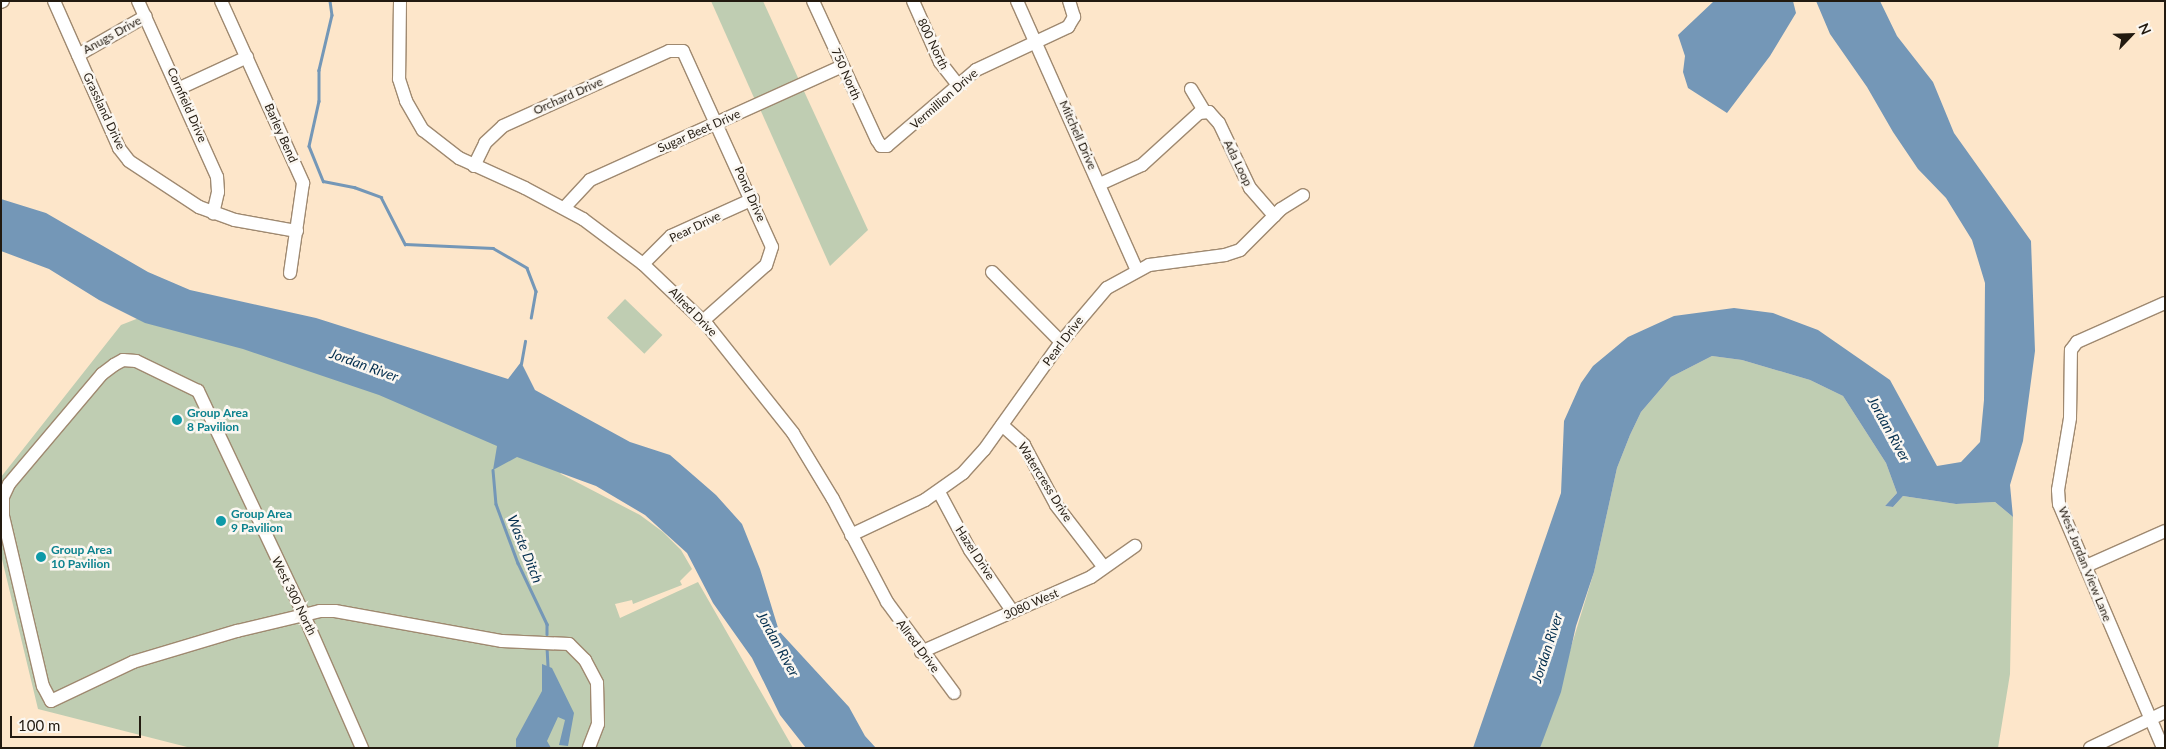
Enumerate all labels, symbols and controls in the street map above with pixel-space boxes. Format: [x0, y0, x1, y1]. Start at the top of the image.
north arrow [2106, 10, 2156, 60]
street label: Anugs Drive [80, 13, 144, 57]
street label: 800 North [914, 16, 952, 72]
text: N [2135, 20, 2155, 37]
street label: 750 North [828, 46, 864, 102]
street label: Cornfield Drive [164, 65, 210, 145]
street label: Vermillion Drive [907, 66, 981, 132]
street label: Grassland Drive [80, 70, 128, 152]
street label: Orchard Drive [531, 74, 605, 118]
street label: Mitchell Drive [1056, 98, 1100, 172]
street label: Barley Bend [261, 101, 301, 165]
street label: Sugar Beet Drive [655, 106, 743, 156]
street label: Ada Loop [1221, 137, 1255, 189]
street label: Pond Drive [731, 164, 769, 224]
street label: Pear Drive [667, 208, 723, 246]
street label: Allred Drive [666, 284, 720, 340]
street label: Pearl Drive [1040, 313, 1086, 369]
water label: Jordan River [327, 345, 401, 385]
water label: Jordan River [1864, 394, 1914, 464]
place label: Group Area 8 Pavilion [187, 406, 248, 434]
marker: Group Area 8 Pavilion [171, 414, 183, 426]
street label: Watercress Drive [1015, 440, 1075, 524]
street label: West Jordan View Lane [2055, 504, 2115, 624]
place label: Group Area 9 Pavilion [231, 507, 292, 535]
water label: Waste Ditch [504, 513, 546, 585]
marker: Group Area 9 Pavilion [215, 515, 227, 527]
street label: Hazel Drive [952, 523, 998, 583]
place label: Group Area 10 Pavilion [51, 543, 112, 571]
marker: Group Area 10 Pavilion [35, 551, 47, 563]
street label: West 300 North [269, 554, 319, 638]
street label: 3080 West [1001, 586, 1061, 622]
water label: Jordan River [753, 609, 803, 679]
water label: Jordan River [1528, 611, 1566, 685]
street label: Allred Drive [893, 617, 943, 675]
scale bar [12, 706, 144, 738]
text: 100 m [18, 716, 60, 734]

